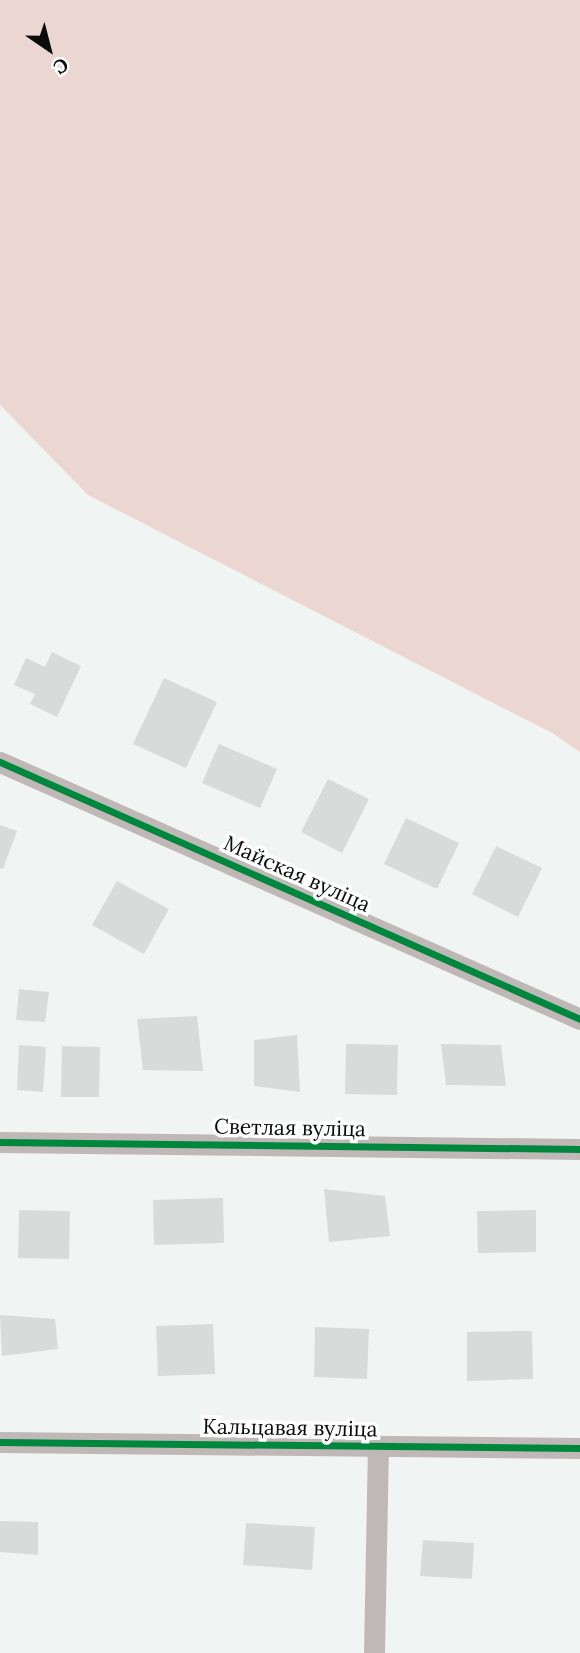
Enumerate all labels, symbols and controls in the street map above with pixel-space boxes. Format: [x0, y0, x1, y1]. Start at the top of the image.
north arrow [14, 14, 84, 84]
text: С [49, 53, 73, 80]
street label: Майская вуліца [220, 830, 374, 918]
street label: Светлая вуліца [214, 1114, 366, 1142]
street label: Кальцавая вуліца [202, 1414, 378, 1442]

